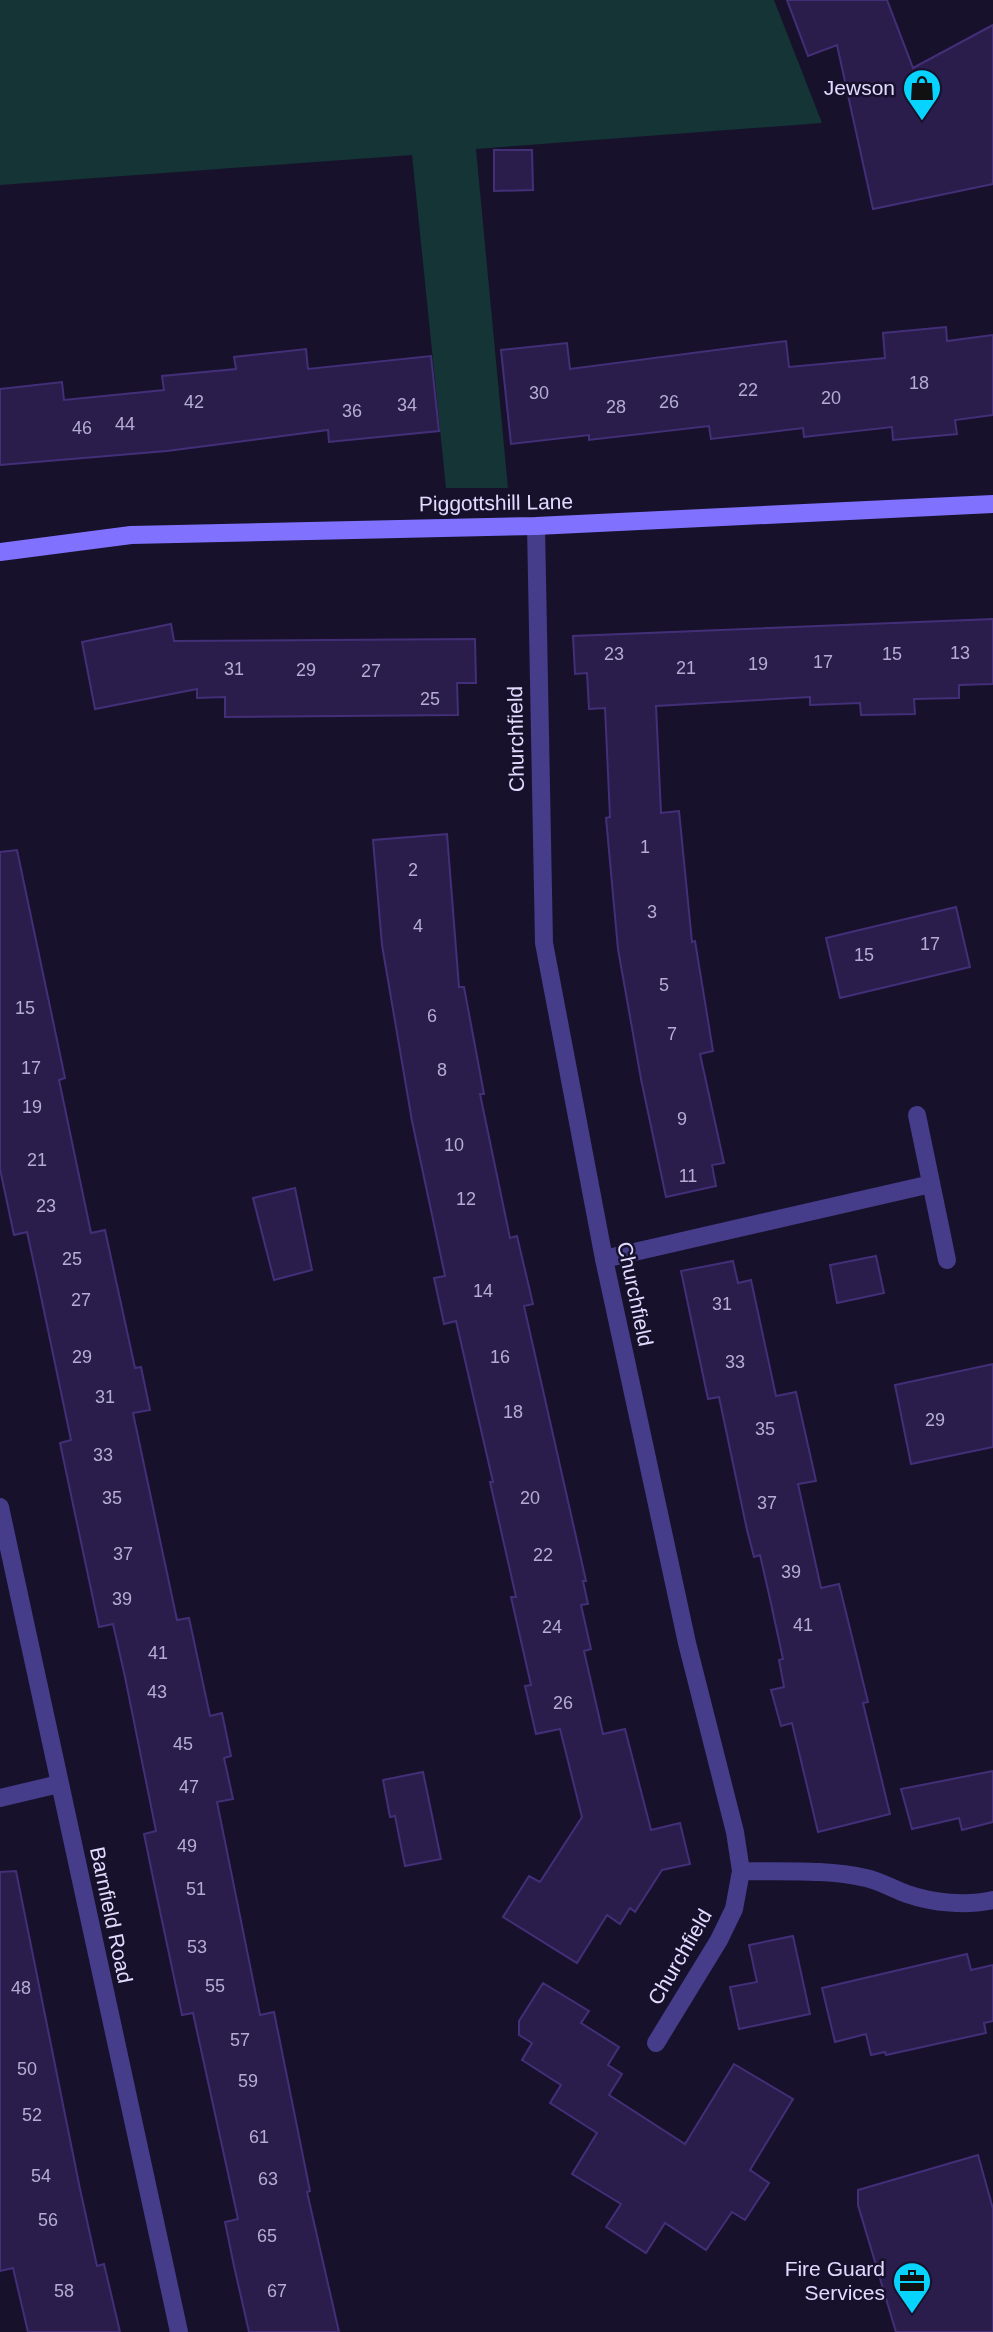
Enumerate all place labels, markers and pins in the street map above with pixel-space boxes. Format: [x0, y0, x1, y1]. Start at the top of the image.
shop icon: Jewson [901, 67, 943, 122]
place label: Jewson [824, 76, 895, 99]
place label: Fire Guard Services [785, 2257, 885, 2304]
office icon: Fire Guard Services [891, 2260, 933, 2315]

